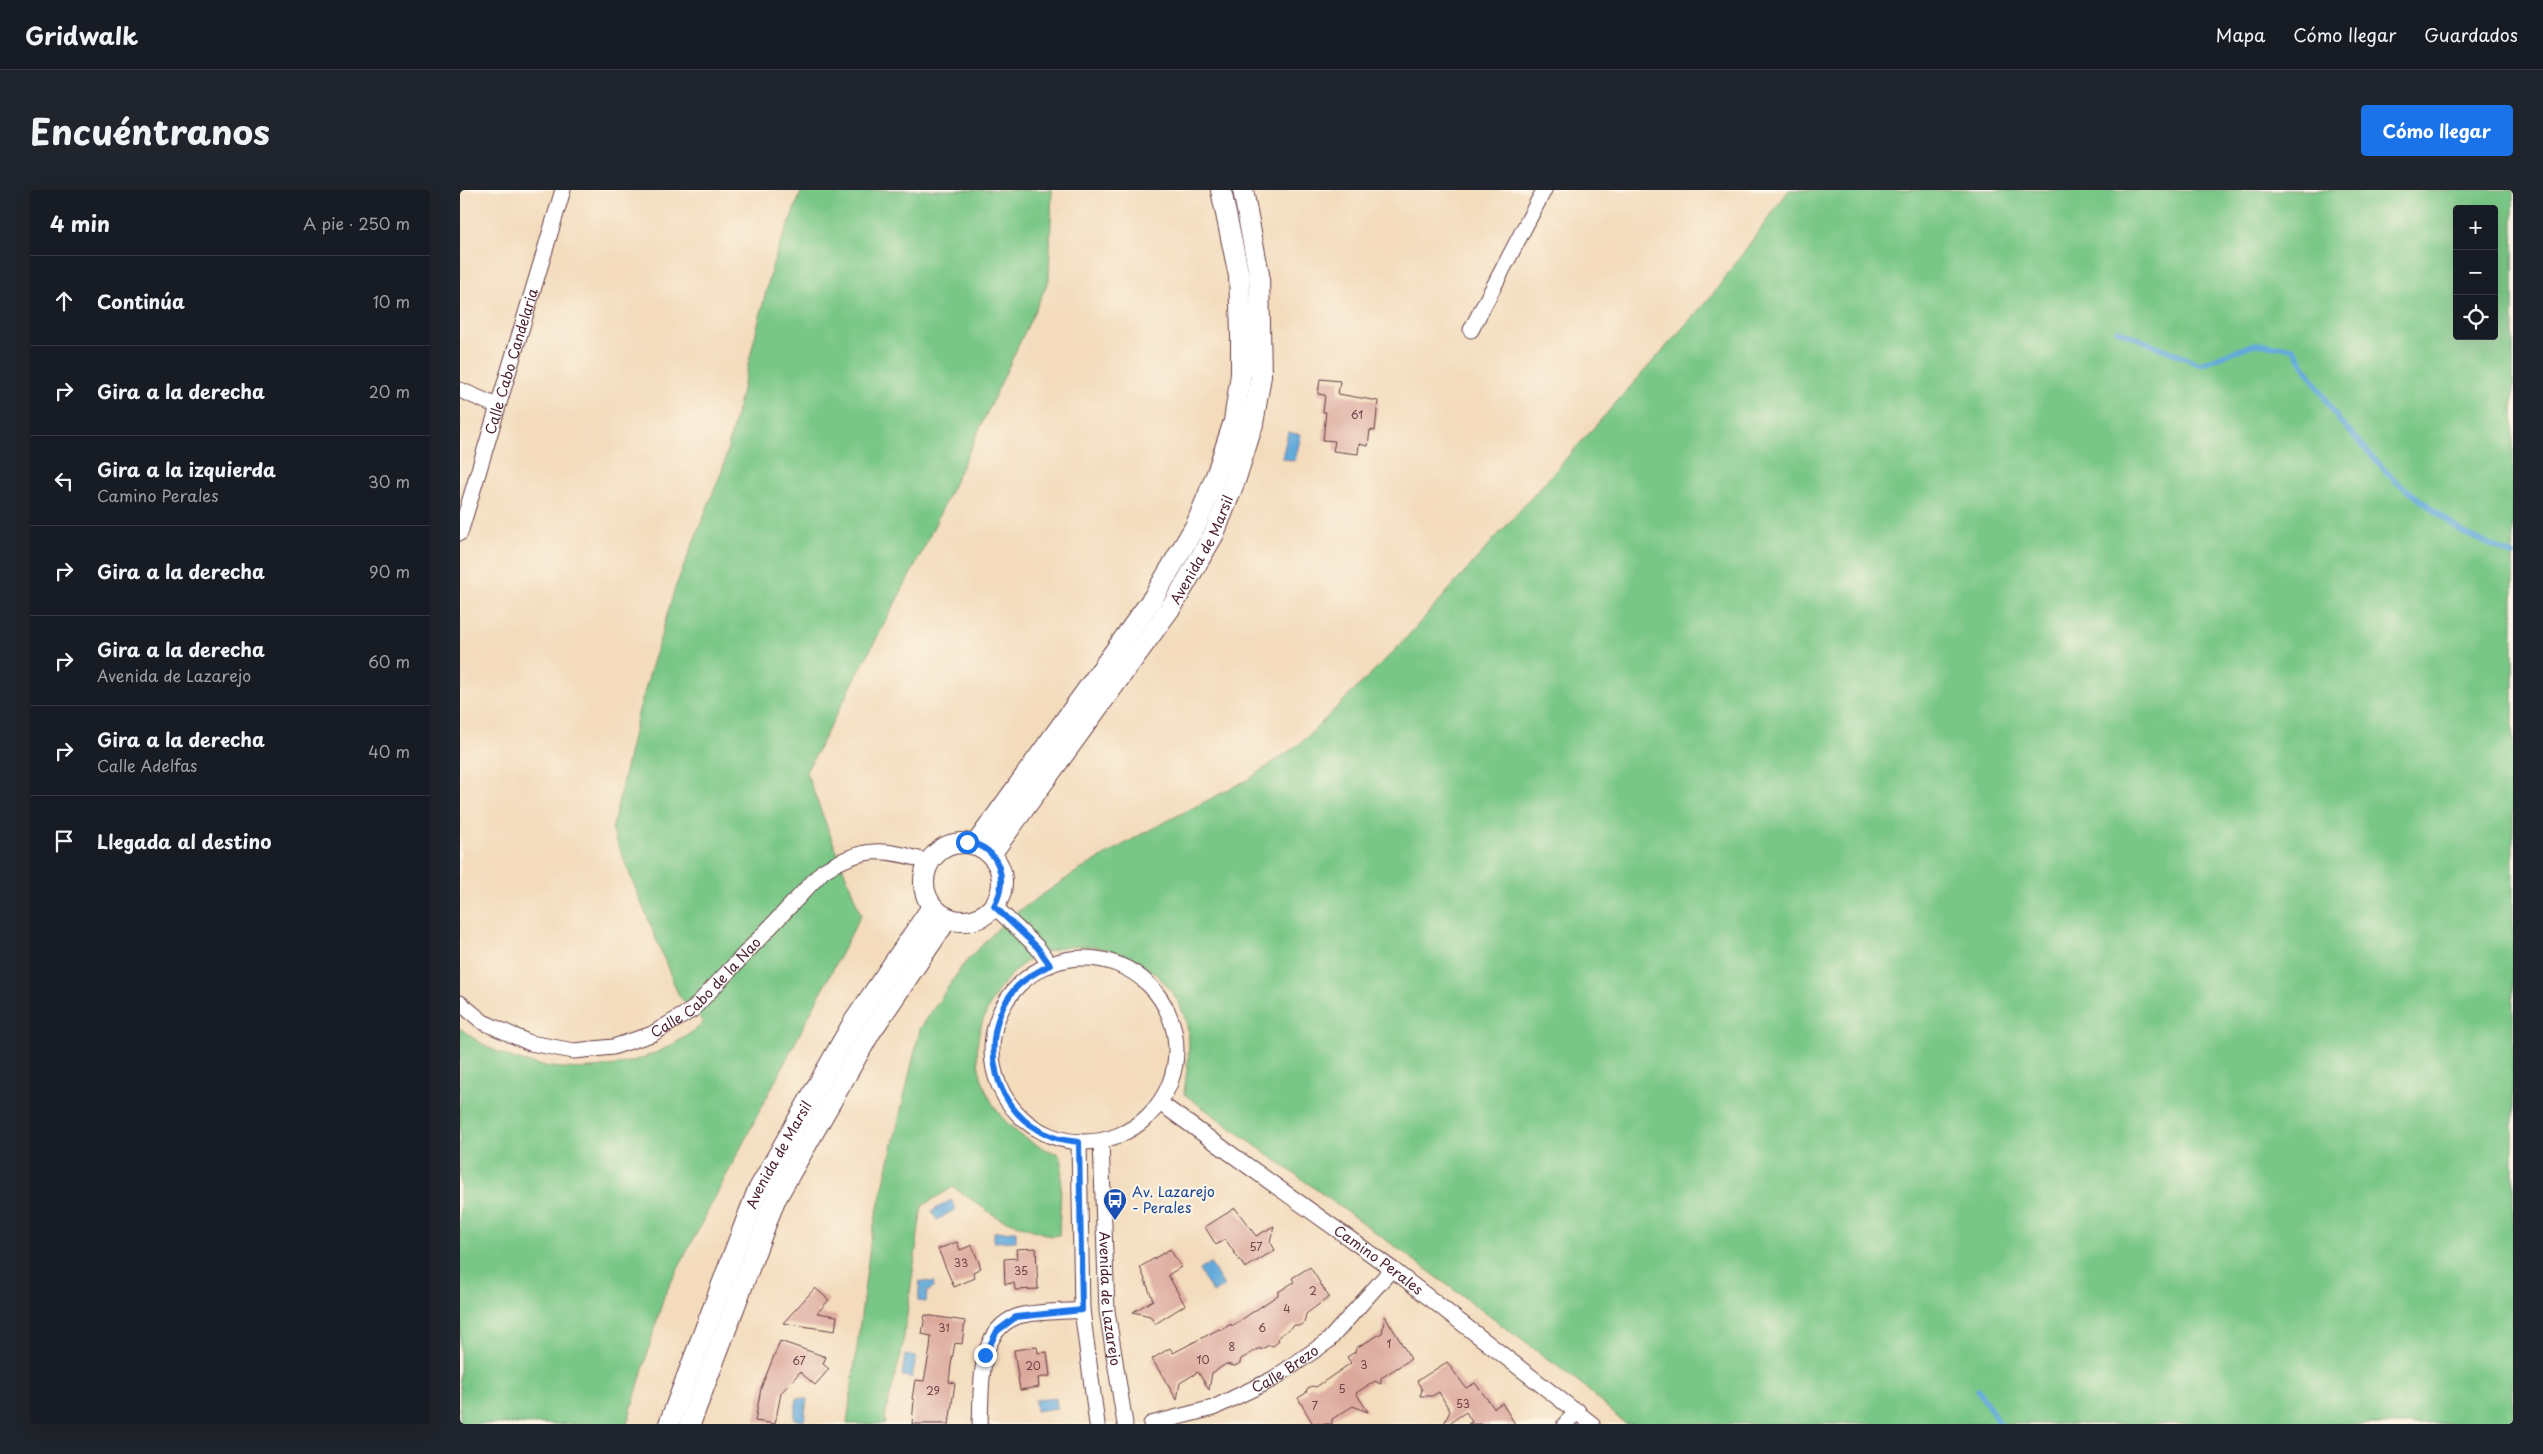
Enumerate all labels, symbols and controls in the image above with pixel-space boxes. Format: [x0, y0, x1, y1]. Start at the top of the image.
text: Gridwalk [25, 17, 138, 53]
text: Mapa [2216, 21, 2265, 48]
text: Cómo llegar [2293, 21, 2396, 48]
text: Guardados [2424, 21, 2518, 48]
text: Encuéntranos [30, 104, 270, 157]
button: Cómo llegar [2361, 105, 2513, 156]
map controls [2453, 205, 2498, 340]
button: + [2453, 205, 2498, 250]
text: 4 min [50, 207, 110, 239]
text: A pie · 250 m [303, 211, 410, 235]
button: − [2453, 250, 2498, 295]
street label: Calle Cabo Candelaria [479, 286, 543, 437]
icon: ahead [50, 287, 78, 315]
text: Continúa [97, 287, 185, 315]
text: 10 m [373, 289, 410, 313]
button: locate [2453, 295, 2498, 340]
icon: right [50, 377, 78, 405]
text: Gira a la derecha [97, 377, 265, 405]
text: 20 m [369, 379, 410, 403]
house number: 61 [1351, 406, 1363, 423]
text: Gira a la izquierda [97, 455, 276, 483]
icon: left [50, 467, 78, 495]
text: 30 m [368, 469, 410, 493]
text: Camino Perales [97, 483, 218, 507]
street label: Avenida de Marsil [1165, 492, 1238, 608]
icon: right [50, 557, 78, 585]
text: Gira a la derecha [97, 557, 265, 585]
text: 90 m [369, 559, 410, 583]
text: Gira a la derecha [97, 635, 265, 663]
icon: right [50, 647, 78, 675]
text: 60 m [368, 649, 410, 673]
text: Avenida de Lazarejo [97, 663, 251, 687]
text: Gira a la derecha [97, 725, 265, 753]
icon: right [50, 737, 78, 765]
text: 40 m [368, 739, 410, 763]
text: Calle Adelfas [97, 753, 197, 777]
icon: arrive [50, 827, 78, 855]
text: Llegada al destino [97, 827, 271, 855]
route start [956, 831, 979, 854]
street label: Calle Cabo de la Nao [646, 932, 766, 1043]
street label: Avenida de Marsil [741, 1097, 817, 1212]
place label: Av. Lazarejo - Perales [1132, 1181, 1215, 1218]
bus stop icon: Av. Lazarejo - Perales [1102, 1187, 1128, 1221]
street label: Camino Perales [1330, 1220, 1428, 1300]
street label: Avenida de Lazarejo [1094, 1231, 1127, 1367]
house number: 57 [1249, 1238, 1263, 1255]
house number: 33 [954, 1254, 968, 1271]
house number: 35 [1014, 1262, 1028, 1279]
house number: 2 [1309, 1282, 1317, 1299]
house number: 4 [1283, 1300, 1291, 1317]
house number: 31 [938, 1319, 950, 1336]
house number: 6 [1258, 1319, 1266, 1336]
house number: 1 [1387, 1335, 1392, 1352]
house number: 8 [1229, 1338, 1236, 1355]
street label: Calle Brezo [1248, 1340, 1323, 1398]
route end [974, 1344, 997, 1367]
house number: 10 [1197, 1351, 1209, 1368]
house number: 67 [792, 1352, 806, 1369]
house number: 3 [1360, 1356, 1368, 1373]
house number: 20 [1025, 1357, 1041, 1374]
house number: 5 [1338, 1380, 1346, 1397]
house number: 29 [926, 1382, 940, 1399]
house number: 53 [1456, 1395, 1470, 1412]
house number: 7 [1312, 1397, 1318, 1414]

